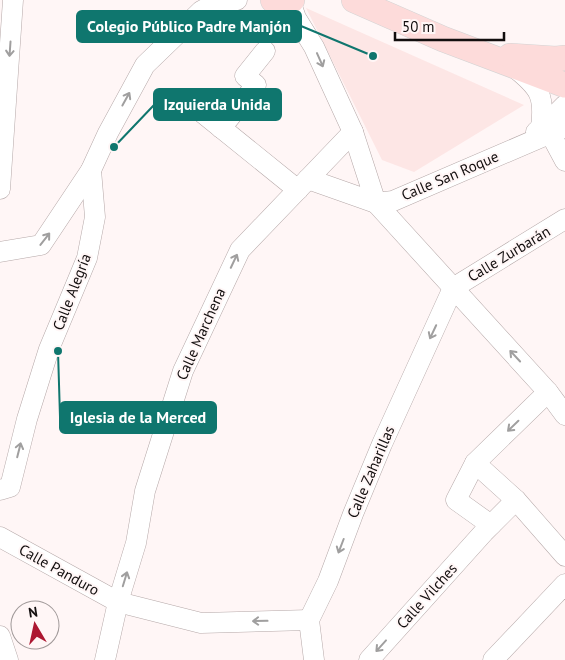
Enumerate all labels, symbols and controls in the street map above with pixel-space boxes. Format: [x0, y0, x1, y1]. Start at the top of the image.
scale bar [395, 10, 504, 42]
callout: Colegio Público Padre Manjón [77, 11, 301, 42]
text: Colegio Público Padre Manjón [87, 16, 291, 36]
text: 50 m [402, 17, 435, 36]
one-way arrow [5, 40, 14, 56]
one-way arrow [316, 52, 325, 67]
callout: Izquierda Unida [154, 89, 281, 120]
one-way arrow [121, 92, 131, 107]
text: Izquierda Unida [163, 94, 271, 114]
street label: Calle San Roque [398, 147, 501, 205]
street label: Calle Zurbarán [464, 221, 554, 286]
one-way arrow [39, 233, 50, 246]
street label: Calle Alegría [48, 251, 95, 333]
one-way arrow [230, 254, 240, 269]
street label: Calle Marchena [172, 285, 229, 383]
one-way arrow [427, 324, 437, 339]
one-way arrow [509, 349, 521, 362]
callout: Iglesia de la Merced [60, 402, 216, 433]
text: Iglesia de la Merced [70, 407, 206, 427]
one-way arrow [508, 419, 520, 431]
street label: Calle Zaharillas [343, 423, 399, 521]
one-way arrow [15, 443, 24, 459]
one-way arrow [336, 537, 345, 553]
street label: Calle Panduro [16, 540, 103, 599]
street label: Calle Vilches [392, 559, 461, 632]
one-way arrow [121, 571, 130, 587]
north arrow [10, 600, 60, 650]
text: N [27, 603, 39, 622]
one-way arrow [252, 617, 268, 626]
one-way arrow [376, 640, 387, 653]

